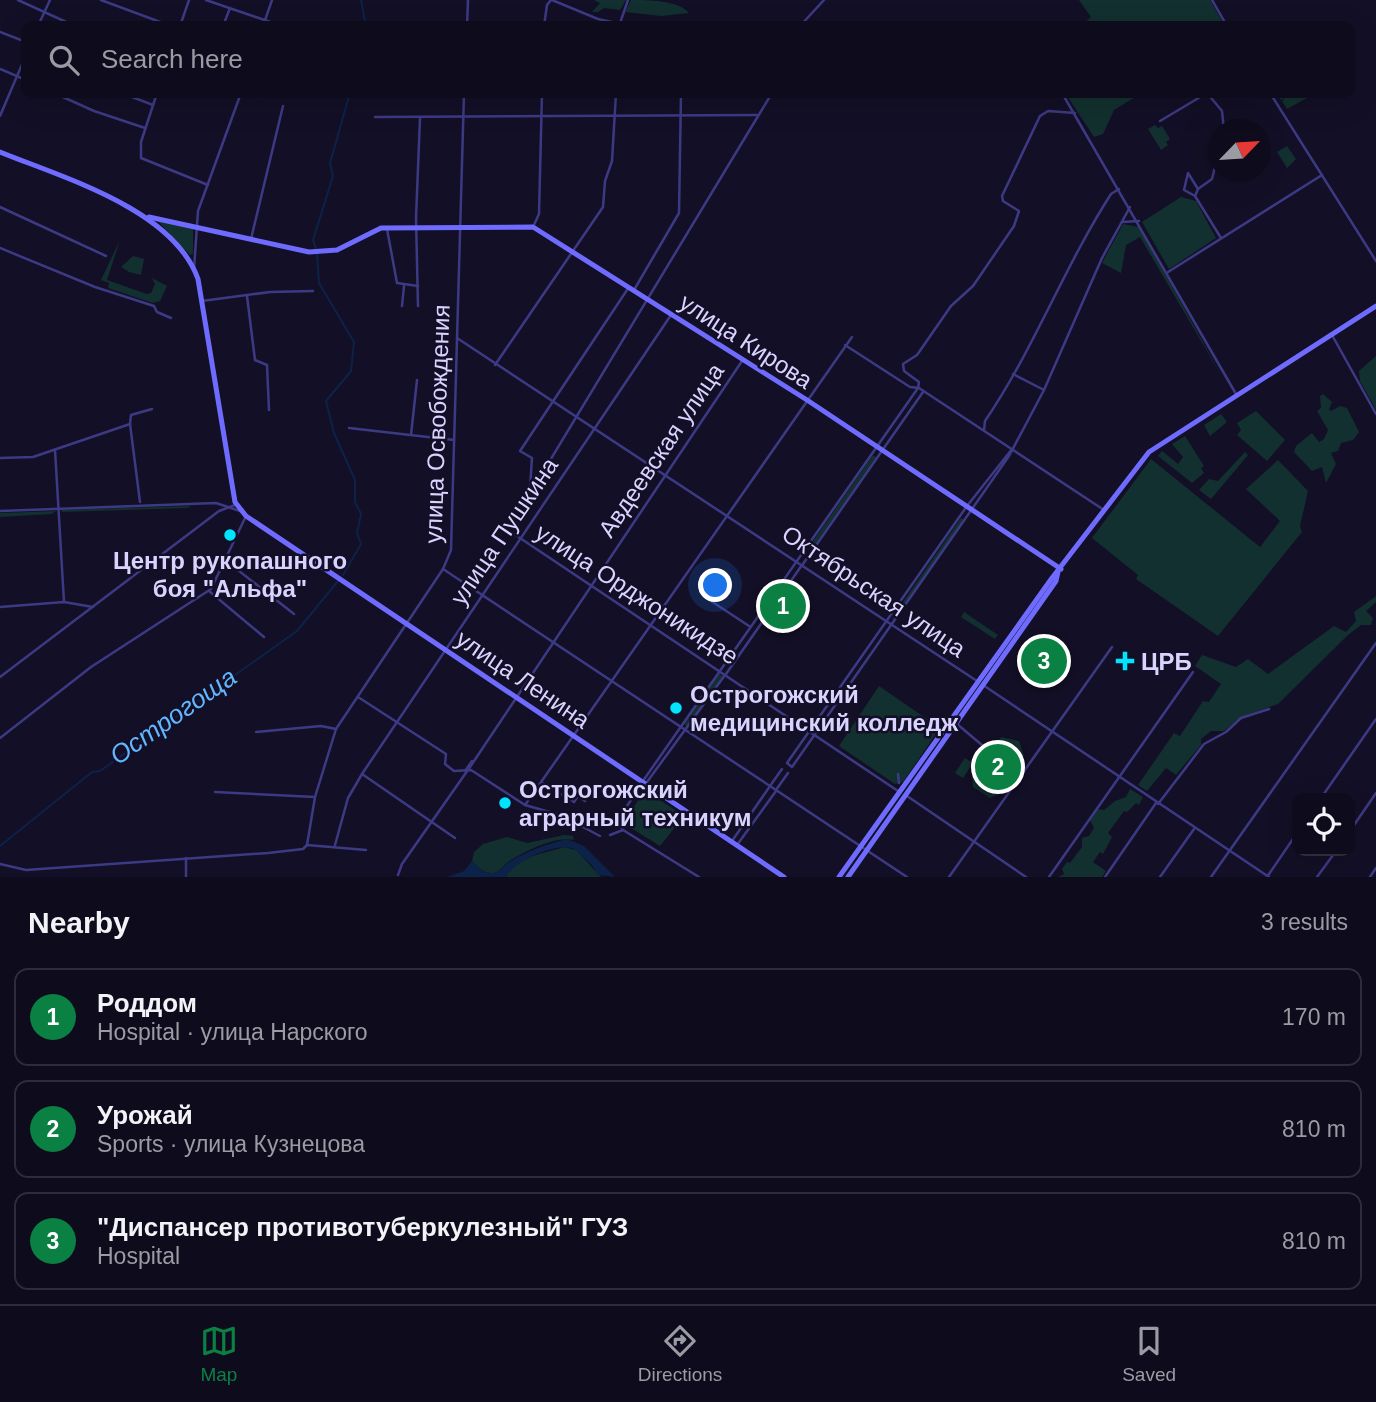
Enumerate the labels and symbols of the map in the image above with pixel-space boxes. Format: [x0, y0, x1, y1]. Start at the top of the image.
north arrow [1208, 119, 1271, 182]
street label: улица Кирова [675, 288, 818, 394]
street label: улица Освобождения [419, 304, 455, 544]
street label: Авдеевская улица [593, 357, 730, 542]
street label: улица Пушкина [445, 452, 564, 610]
street label: улица Орджоникидзе [531, 518, 743, 670]
street label: Октябрьская улица [777, 520, 971, 663]
marker: Центр рукопашного боя "Альфа" [222, 527, 238, 543]
place label: Центр рукопашного боя "Альфа" [113, 547, 347, 602]
your location [698, 568, 732, 602]
pin: 1 [760, 580, 806, 632]
street label: улица Ленина [451, 624, 595, 734]
pin: 3 [1021, 635, 1067, 687]
place label: ЦРБ [1141, 648, 1192, 675]
marker: ЦРБ [1115, 651, 1135, 671]
water label: Острогоща [104, 661, 242, 771]
place label: Острогожский медицинский колледж [690, 681, 959, 736]
marker: Острогожский медицинский колледж [668, 700, 684, 716]
pin: 2 [975, 741, 1021, 793]
place label: Острогожский аграрный техникум [519, 776, 752, 831]
marker: Острогожский аграрный техникум [497, 795, 513, 811]

